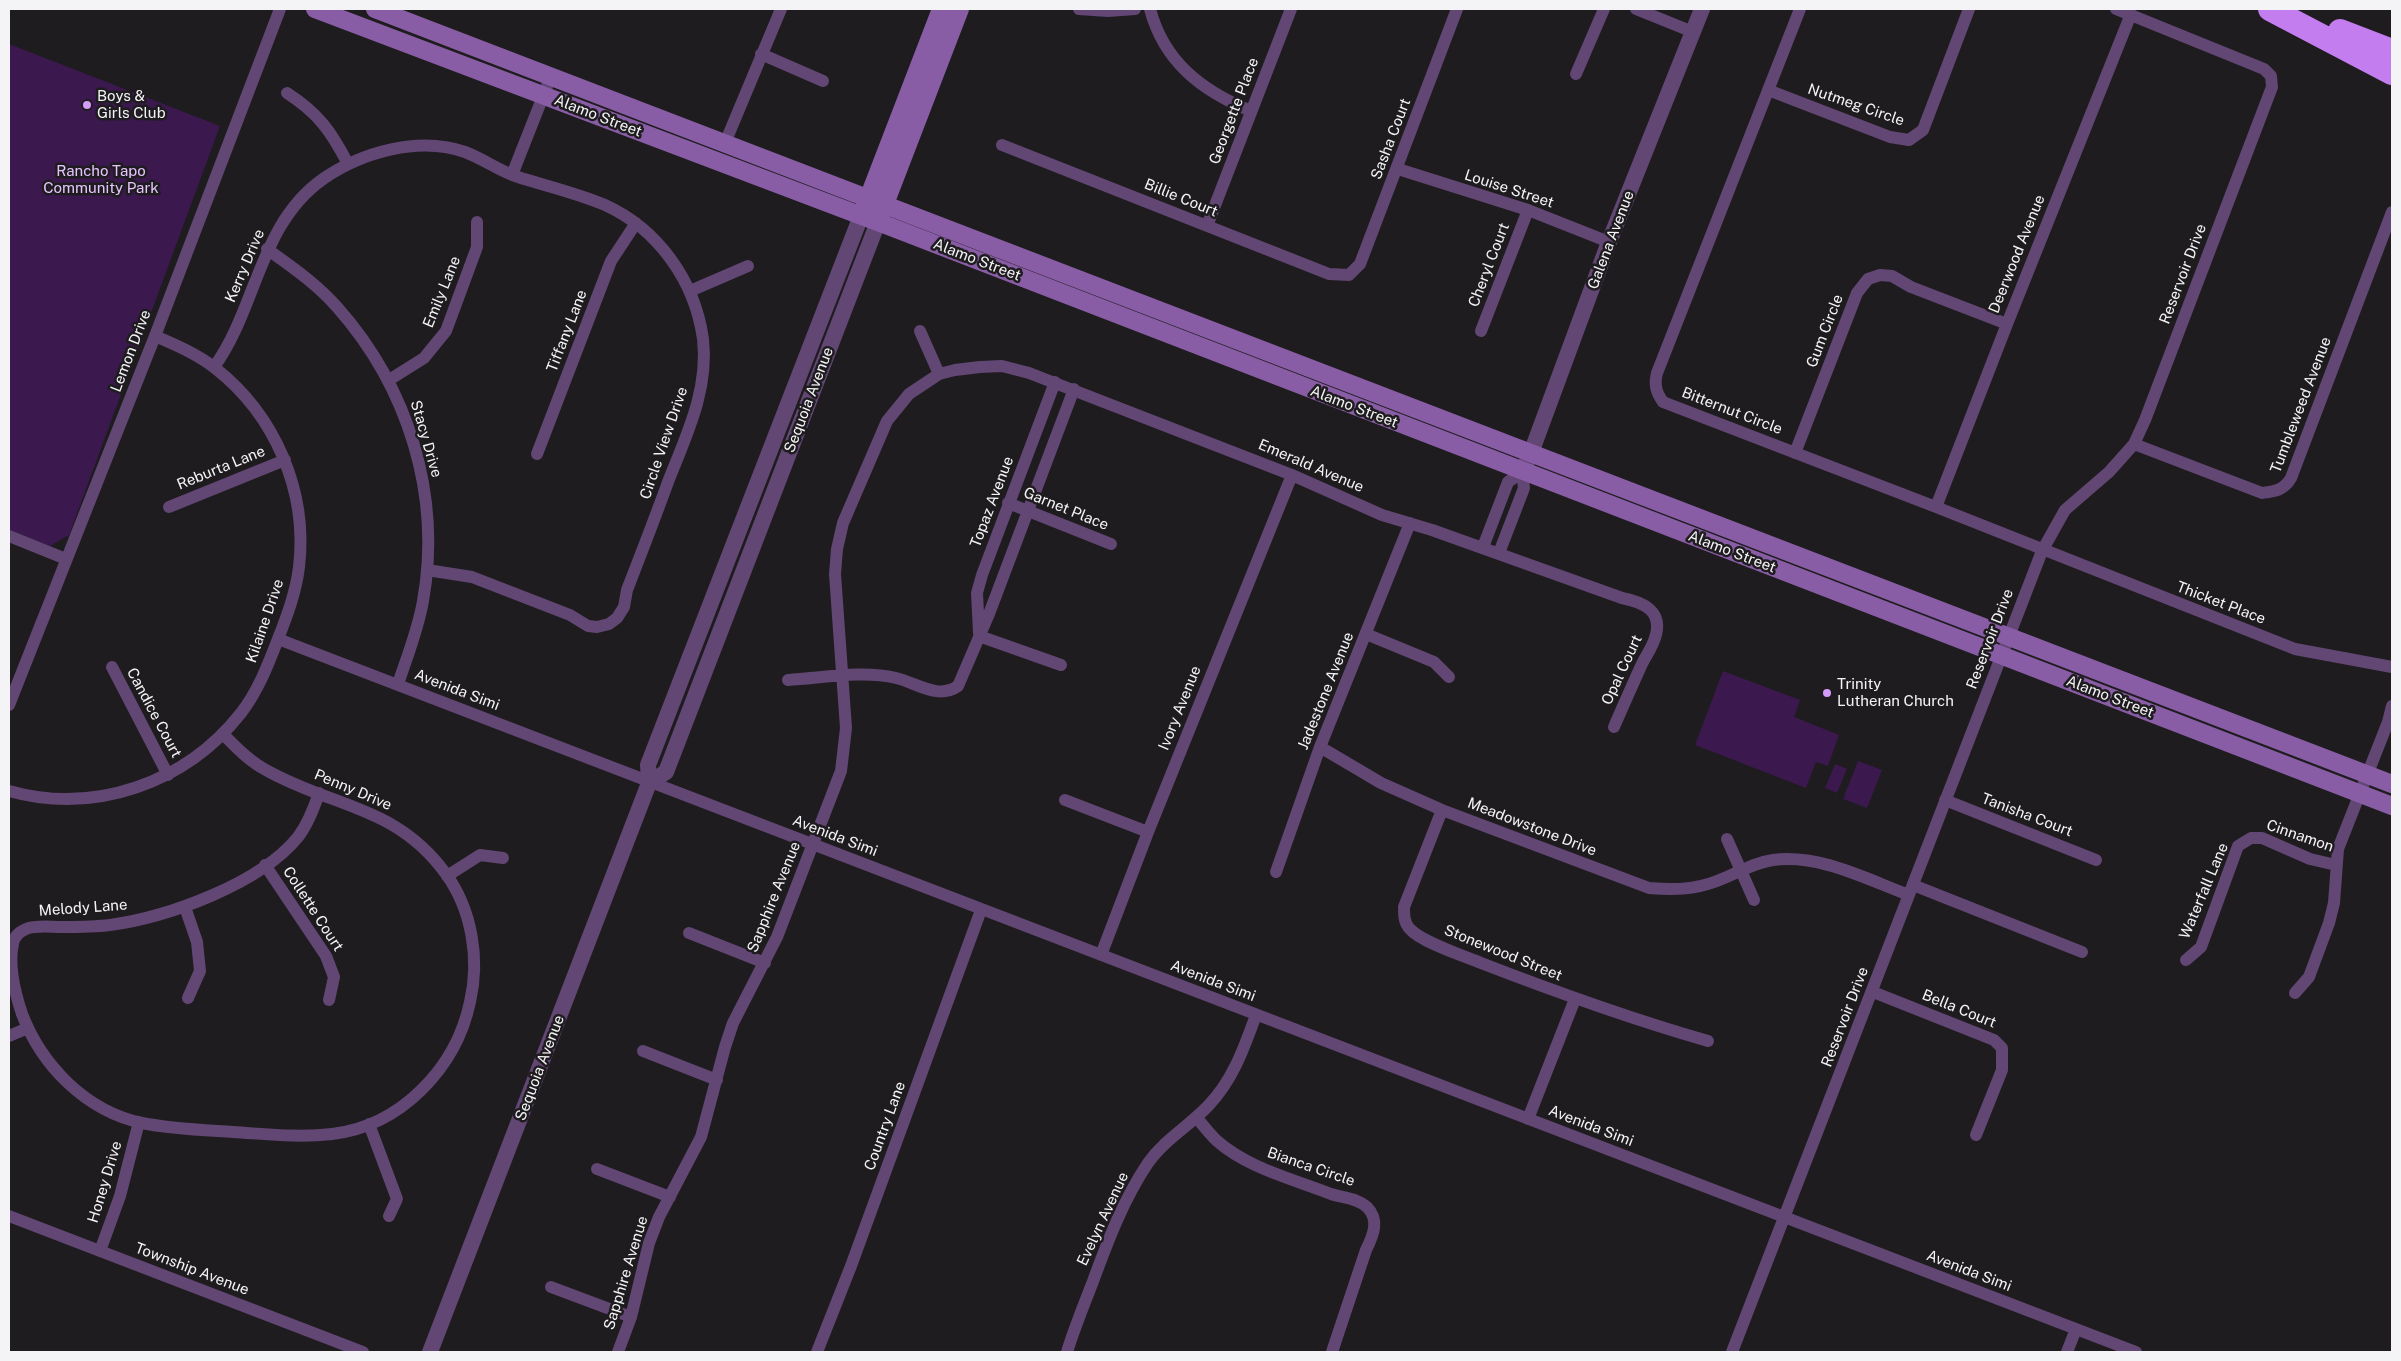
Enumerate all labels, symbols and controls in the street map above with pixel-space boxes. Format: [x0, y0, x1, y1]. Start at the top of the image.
street label: Georgette Place [1205, 55, 1263, 167]
street label: Nutmeg Circle [1805, 80, 1907, 130]
place label: Boys & Girls Club [97, 87, 166, 122]
street label: Alamo Street [552, 91, 644, 141]
street label: Sasha Court [1367, 96, 1415, 182]
marker: Boys & Girls Club [81, 99, 93, 111]
park label: Rancho Tapo Community Park [43, 162, 159, 197]
street label: Louise Street [1462, 166, 1556, 212]
street label: Billie Court [1142, 175, 1220, 221]
street label: Galena Avenue [1584, 188, 1638, 292]
street label: Deerwood Avenue [1985, 192, 2049, 316]
street label: Cheryl Court [1465, 220, 1513, 310]
street label: Reservoir Drive [2156, 221, 2210, 327]
street label: Kerry Drive [222, 227, 268, 305]
street label: Alamo Street [931, 235, 1023, 285]
street label: Emily Lane [419, 254, 465, 330]
street label: Tiffany Lane [543, 287, 591, 375]
street label: Gum Circle [1803, 292, 1847, 370]
street label: Lemon Drive [107, 307, 155, 395]
street label: Tumbleweed Avenue [2267, 335, 2335, 475]
street label: Sequoia Avenue [781, 345, 837, 455]
street label: Alamo Street [1308, 382, 1400, 432]
street label: Circle View Drive [636, 384, 692, 502]
street label: Bitternut Circle [1679, 384, 1785, 438]
street label: Stacy Drive [406, 398, 446, 480]
street label: Emerald Avenue [1256, 436, 1366, 496]
street label: Reburta Lane [174, 442, 268, 494]
street label: Topaz Avenue [966, 454, 1018, 550]
street label: Garnet Place [1021, 484, 1111, 534]
street label: Alamo Street [1686, 527, 1778, 577]
street label: Kilaine Drive [242, 577, 288, 665]
street label: Thicket Place [2174, 578, 2268, 628]
street label: Reservoir Drive [1963, 586, 2017, 692]
street label: Jadestone Avenue [1294, 630, 1358, 752]
street label: Opal Court [1598, 632, 1646, 708]
street label: Ivory Avenue [1155, 663, 1205, 753]
street label: Candice Court [123, 665, 185, 761]
street label: Avenida Simi [412, 666, 502, 714]
street label: Alamo Street [2064, 672, 2156, 722]
place label: Trinity Lutheran Church [1837, 675, 1954, 710]
marker: Trinity Lutheran Church [1821, 687, 1833, 699]
street label: Penny Drive [311, 766, 395, 814]
street label: Tanisha Court [1979, 789, 2075, 841]
street label: Meadowstone Drive [1465, 794, 1599, 860]
street label: Avenida Simi [790, 812, 880, 860]
street label: Cinnamon [2264, 816, 2336, 856]
street label: Sapphire Avenue [744, 839, 804, 955]
street label: Waterfall Lane [2176, 840, 2232, 942]
street label: Collette Court [279, 863, 347, 955]
street label: Melody Lane [38, 896, 128, 920]
street label: Stonewood Street [1441, 921, 1565, 985]
street label: Avenida Simi [1168, 957, 1258, 1005]
street label: Reservoir Drive [1818, 964, 1872, 1070]
street label: Bella Court [1919, 986, 1999, 1032]
street label: Sequoia Avenue [512, 1013, 568, 1123]
street label: Country Lane [861, 1079, 909, 1173]
street label: Avenida Simi [1546, 1102, 1636, 1150]
street label: Honey Drive [84, 1139, 126, 1225]
street label: Bianca Circle [1265, 1144, 1357, 1190]
street label: Evelyn Avenue [1073, 1169, 1133, 1269]
street label: Sapphire Avenue [600, 1214, 652, 1332]
street label: Township Avenue [132, 1239, 252, 1299]
street label: Avenida Simi [1924, 1247, 2014, 1295]

